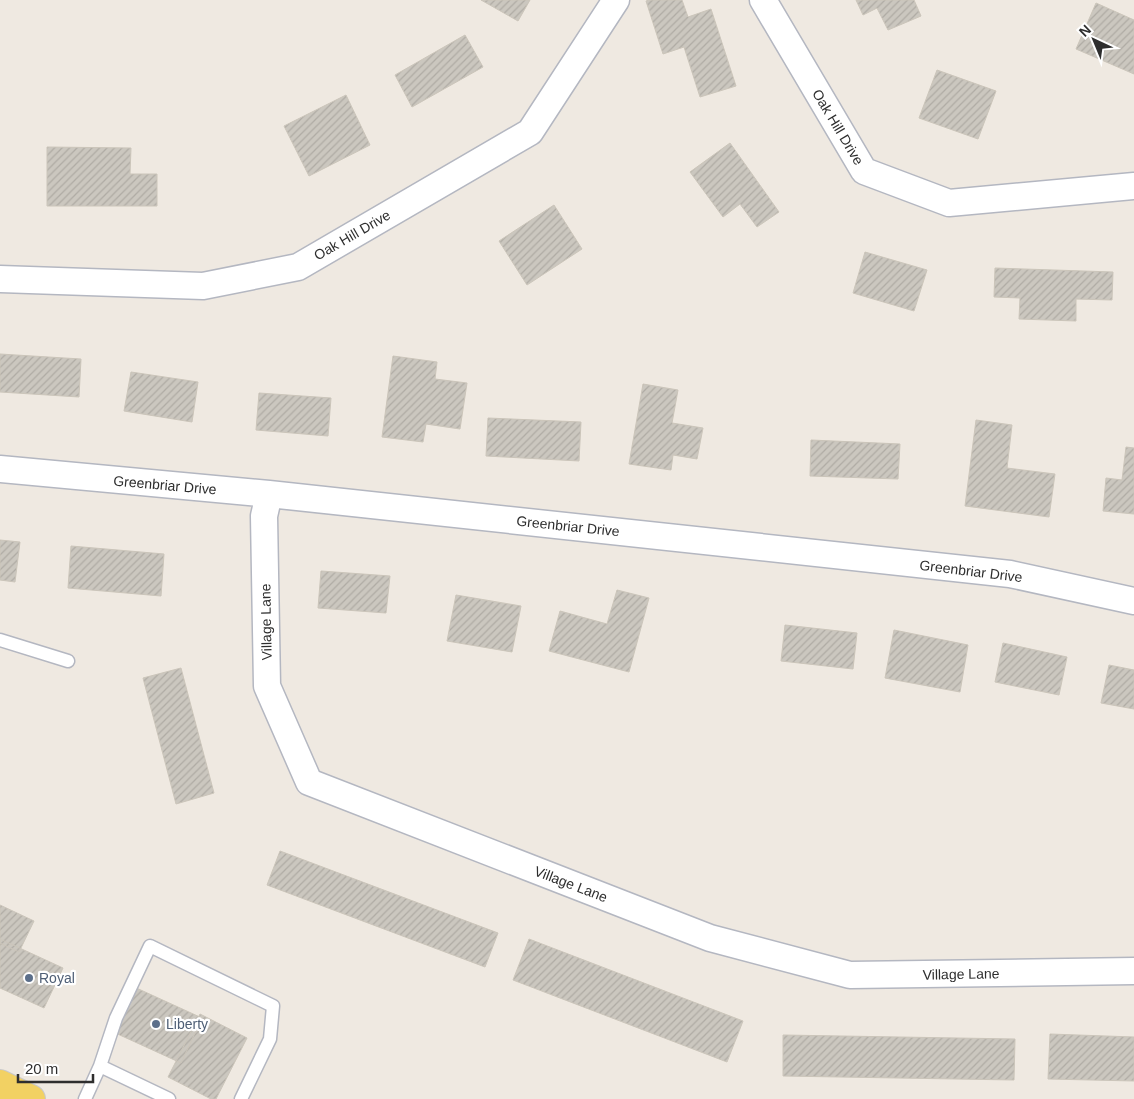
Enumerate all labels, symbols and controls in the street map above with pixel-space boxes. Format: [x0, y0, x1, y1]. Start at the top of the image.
north arrow [1069, 15, 1119, 65]
text: N [1076, 21, 1094, 40]
street label: Oak Hill Drive [809, 86, 867, 168]
street label: Oak Hill Drive [311, 207, 393, 263]
street label: Greenbriar Drive [113, 473, 217, 497]
street label: Greenbriar Drive [516, 513, 620, 539]
street label: Greenbriar Drive [919, 557, 1024, 585]
street label: Village Lane [257, 583, 275, 661]
street label: Village Lane [532, 863, 610, 905]
street label: Village Lane [922, 965, 1000, 983]
place label: Royal [39, 970, 75, 986]
marker: Royal [23, 972, 35, 984]
place label: Liberty [166, 1016, 208, 1032]
marker: Liberty [150, 1018, 162, 1030]
scale bar [18, 1052, 92, 1084]
text: 20 m [25, 1060, 58, 1077]

